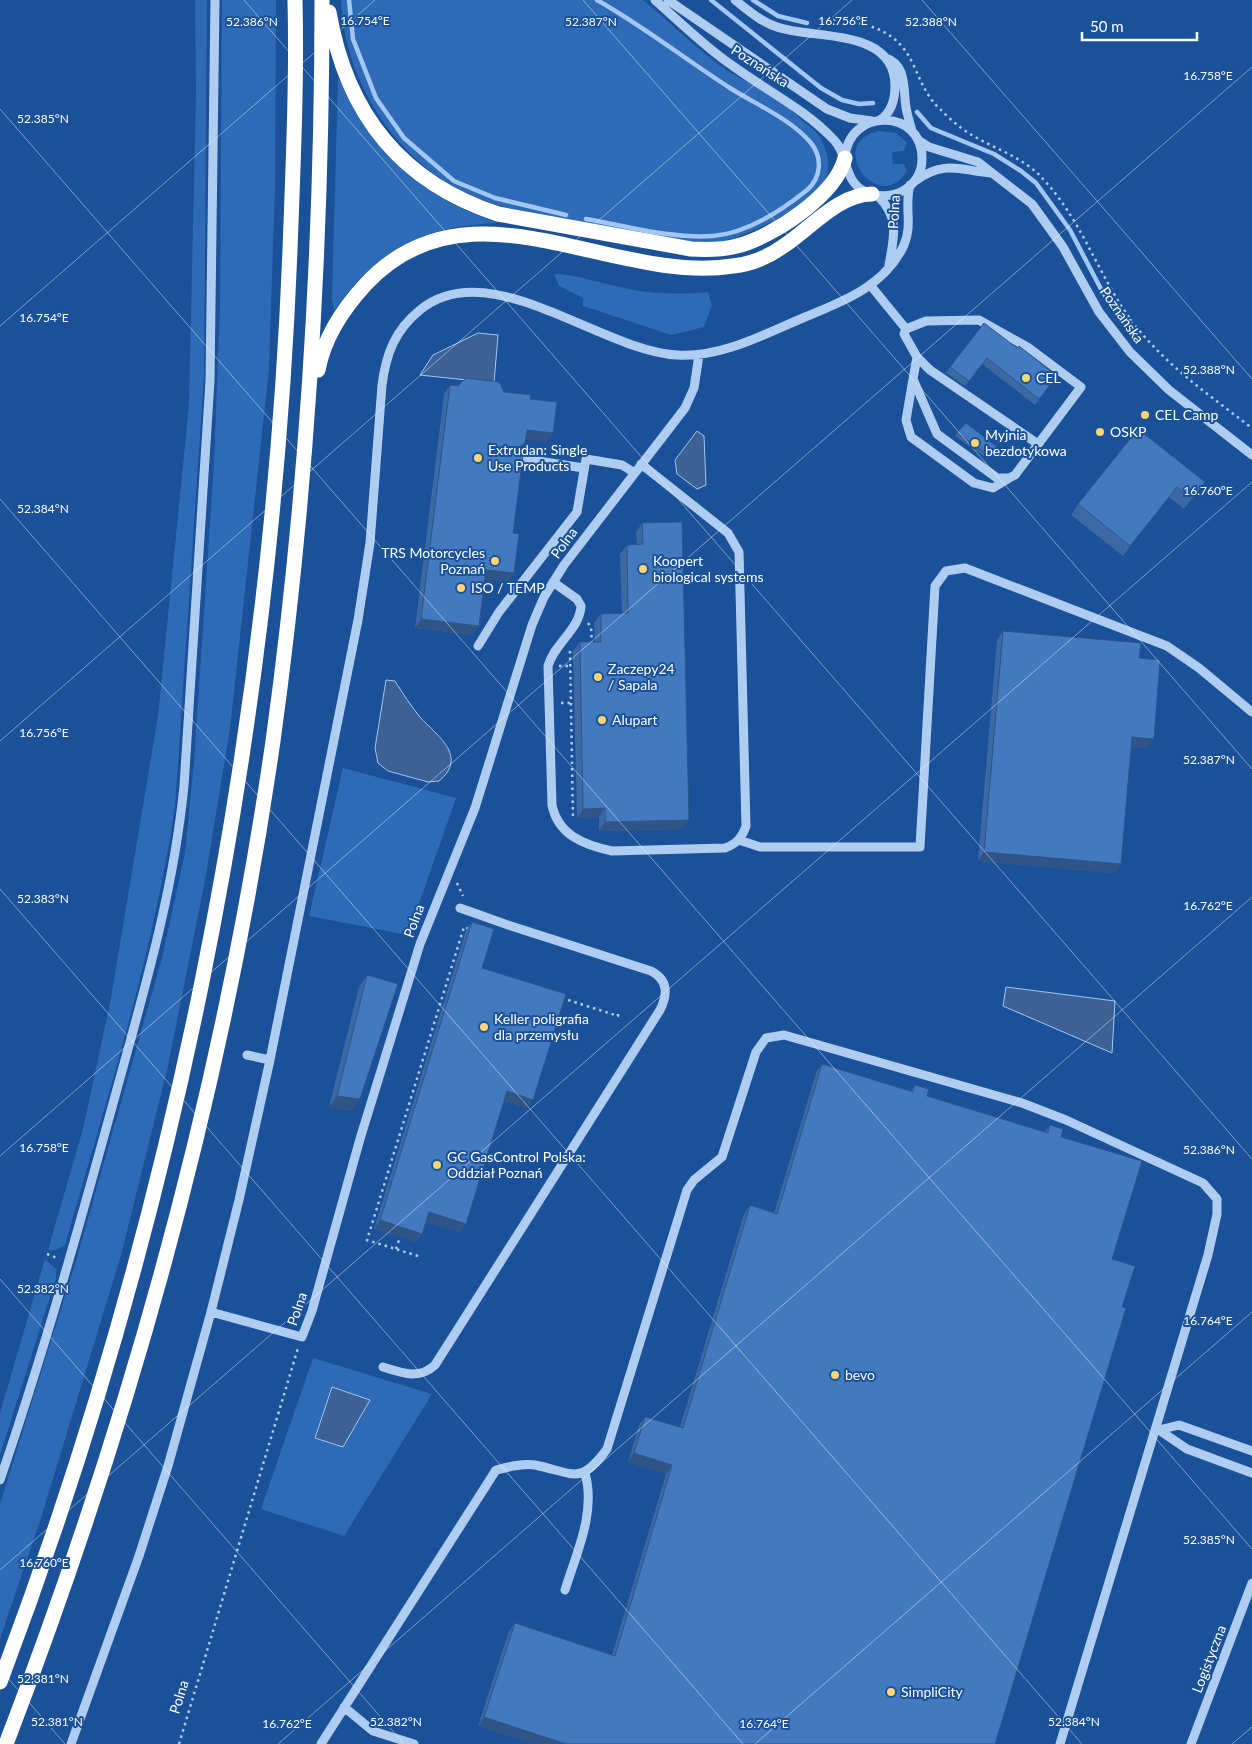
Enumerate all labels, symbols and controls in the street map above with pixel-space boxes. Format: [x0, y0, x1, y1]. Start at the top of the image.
scale bar [1082, 10, 1197, 42]
text: 16.754°E [340, 13, 390, 28]
text: 16.756°E [818, 13, 868, 28]
text: 52.386°N [226, 14, 278, 29]
text: 52.387°N [565, 14, 617, 29]
text: 52.388°N [905, 14, 957, 29]
text: 50 m [1090, 17, 1124, 35]
street label: Poznańska [728, 41, 792, 90]
text: 16.758°E [1183, 68, 1233, 83]
text: 52.385°N [17, 111, 69, 126]
street label: Polna [884, 194, 903, 229]
street label: Poznańska [1097, 283, 1148, 346]
text: 16.754°E [19, 310, 69, 325]
text: 52.388°N [1183, 362, 1235, 377]
place label: CEL [1036, 369, 1061, 386]
marker: CEL [1020, 372, 1032, 384]
place label: CEL Camp [1155, 406, 1219, 423]
marker: CEL Camp [1139, 409, 1151, 421]
place label: OSKP [1110, 423, 1146, 440]
place label: Myjnia bezdotykowa [985, 426, 1067, 459]
marker: OSKP [1094, 426, 1106, 438]
marker: Myjnia bezdotykowa [969, 437, 981, 449]
place label: Extrudan: Single Use Products [488, 441, 587, 474]
marker: Extrudan: Single Use Products [472, 452, 484, 464]
text: 16.760°E [1183, 483, 1233, 498]
text: 52.384°N [17, 501, 69, 516]
street label: Polna [547, 524, 580, 561]
place label: TRS Motorcycles Poznań [381, 544, 485, 577]
place label: Koopert biological systems [653, 552, 764, 585]
marker: TRS Motorcycles Poznań [489, 555, 501, 567]
marker: Koopert biological systems [637, 563, 649, 575]
place label: ISO / TEMP [471, 579, 545, 596]
marker: ISO / TEMP [455, 582, 467, 594]
place label: Zaczepy24 / Sapala [608, 660, 675, 693]
marker: Zaczepy24 / Sapala [592, 671, 604, 683]
place label: Alupart [612, 711, 657, 728]
marker: Alupart [596, 714, 608, 726]
text: 16.756°E [19, 725, 69, 740]
text: 52.387°N [1183, 752, 1235, 767]
text: 52.383°N [17, 891, 69, 906]
text: 16.762°E [1183, 898, 1233, 913]
street label: Polna [400, 902, 427, 940]
place label: Keller poligrafia dla przemysłu [494, 1010, 589, 1043]
marker: Keller poligrafia dla przemysłu [478, 1021, 490, 1033]
text: 16.758°E [19, 1140, 69, 1155]
text: 52.386°N [1183, 1142, 1235, 1157]
place label: GC GasControl Polska: Oddział Poznań [447, 1148, 586, 1181]
marker: GC GasControl Polska: Oddział Poznań [431, 1159, 443, 1171]
text: 52.382°N [17, 1281, 69, 1296]
street label: Polna [283, 1290, 310, 1328]
text: 16.764°E [1183, 1313, 1233, 1328]
place label: bevo [845, 1366, 875, 1383]
marker: bevo [829, 1369, 841, 1381]
text: 52.385°N [1183, 1532, 1235, 1547]
text: 16.760°E [19, 1555, 69, 1570]
street label: Logistyczna [1188, 1623, 1229, 1695]
text: 52.381°N [17, 1671, 69, 1686]
street label: Polna [165, 1678, 192, 1716]
place label: SimpliCity [901, 1683, 964, 1700]
marker: SimpliCity [885, 1686, 897, 1698]
text: 52.381°N [31, 1714, 83, 1729]
text: 52.382°N [370, 1714, 422, 1729]
text: 52.384°N [1048, 1714, 1100, 1729]
text: 16.762°E [262, 1716, 312, 1731]
text: 16.764°E [739, 1716, 789, 1731]

